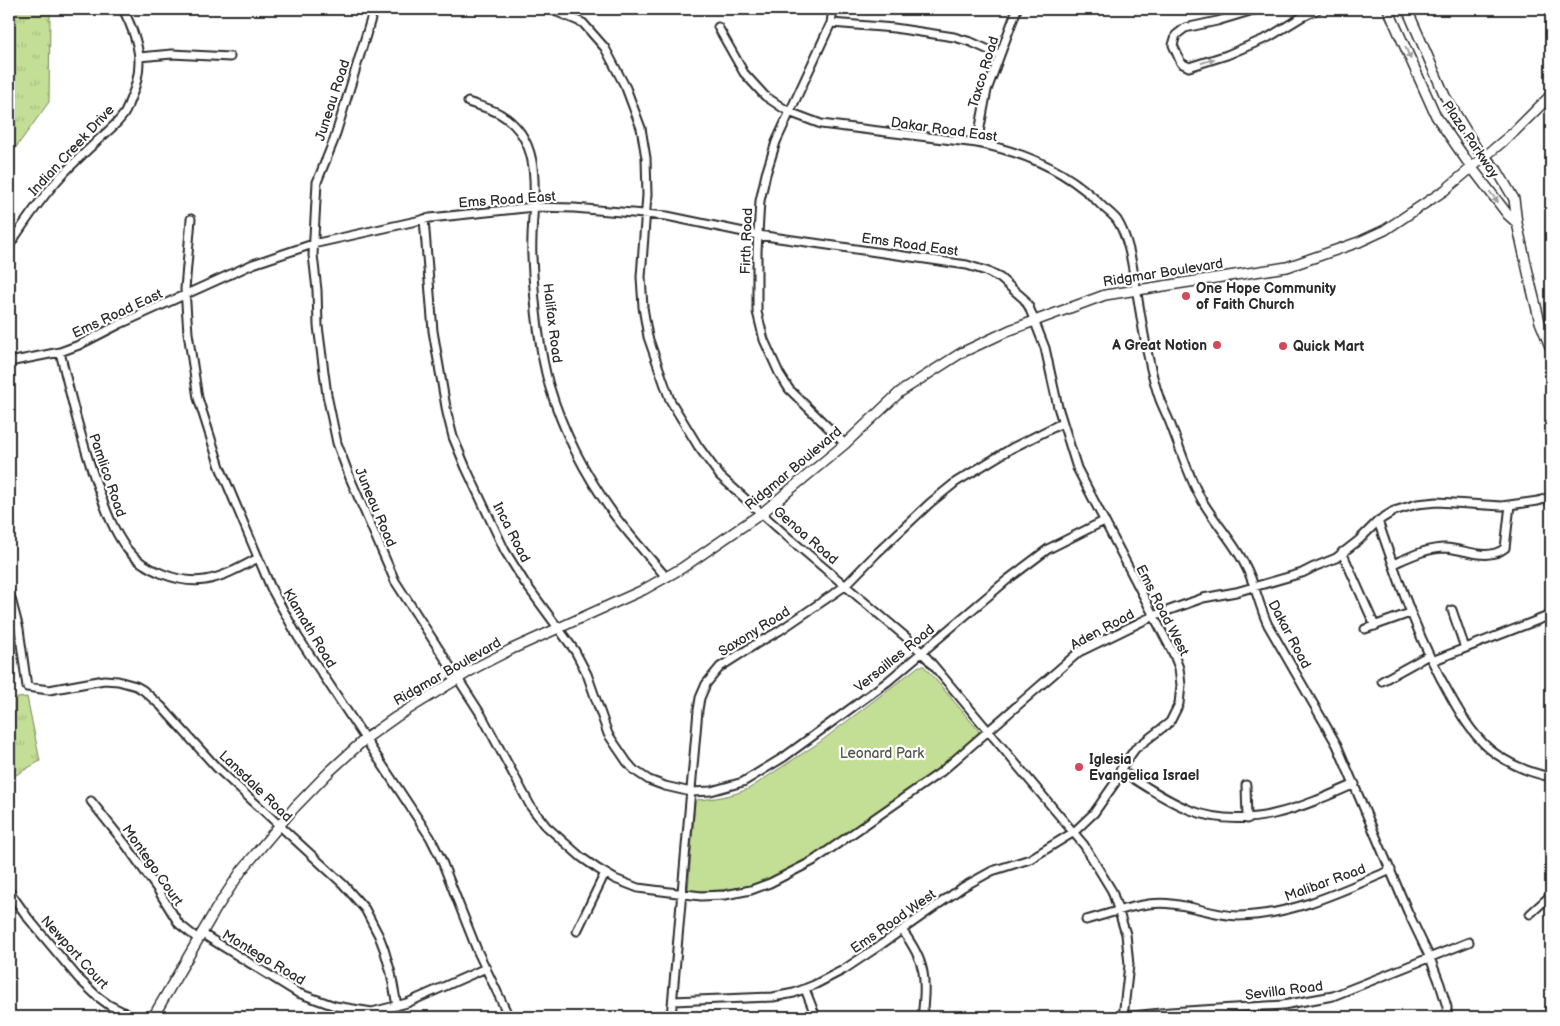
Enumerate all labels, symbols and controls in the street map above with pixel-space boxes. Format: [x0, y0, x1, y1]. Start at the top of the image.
street label: Taxco Road [965, 34, 1002, 110]
one-way arrow [1404, 46, 1412, 60]
one-way arrow [1201, 56, 1216, 64]
street label: Juneau Road [311, 57, 354, 143]
street label: Plaza Parkway [1438, 97, 1503, 182]
street label: Indian Creek Drive [25, 101, 118, 199]
street label: Dakar Road East [890, 114, 999, 145]
street label: Ems Road East [458, 188, 557, 211]
one-way arrow [1489, 190, 1499, 203]
street label: Firth Road [737, 207, 756, 275]
street label: Ems Road East [860, 229, 960, 260]
street label: Ridgmar Boulevard [1102, 255, 1224, 290]
place label: One Hope Community of Faith Church [1196, 280, 1337, 313]
street label: Halifax Road [539, 282, 566, 364]
street label: Ems Road East [69, 285, 166, 342]
marker: One Hope Community of Faith Church [1180, 290, 1192, 302]
place label: A Great Notion [1111, 337, 1207, 354]
place label: Quick Mart [1293, 338, 1365, 355]
marker: A Great Notion [1211, 339, 1223, 351]
marker: Quick Mart [1277, 340, 1289, 352]
street label: Ridgmar Boulevard [741, 423, 845, 514]
street label: Pamlico Road [85, 431, 130, 519]
street label: Juneau Road [351, 465, 400, 549]
street label: Inca Road [489, 499, 534, 565]
street label: Genoa Road [770, 503, 842, 568]
street label: Ems Road West [1132, 562, 1193, 659]
street label: Klamath Road [279, 586, 340, 671]
street label: Dakar Road [1264, 597, 1315, 671]
street label: Saxony Road [715, 603, 793, 660]
street label: Aden Road [1067, 605, 1137, 653]
street label: Versailles Road [851, 621, 938, 696]
street label: Ridgmar Boulevard [390, 634, 504, 709]
park label: Leonard Park [840, 745, 924, 762]
street label: Lansdale Road [215, 747, 296, 826]
place label: Iglesia Evangelica Israel [1089, 751, 1199, 784]
marker: Iglesia Evangelica Israel [1073, 761, 1085, 773]
street label: Montego Court [118, 821, 187, 910]
street label: Malibar Road [1282, 860, 1368, 905]
street label: Ems Road West [847, 885, 940, 957]
street label: Newport Court [37, 912, 112, 993]
street label: Montego Road [219, 926, 308, 989]
street label: Sevilla Road [1244, 977, 1324, 1004]

